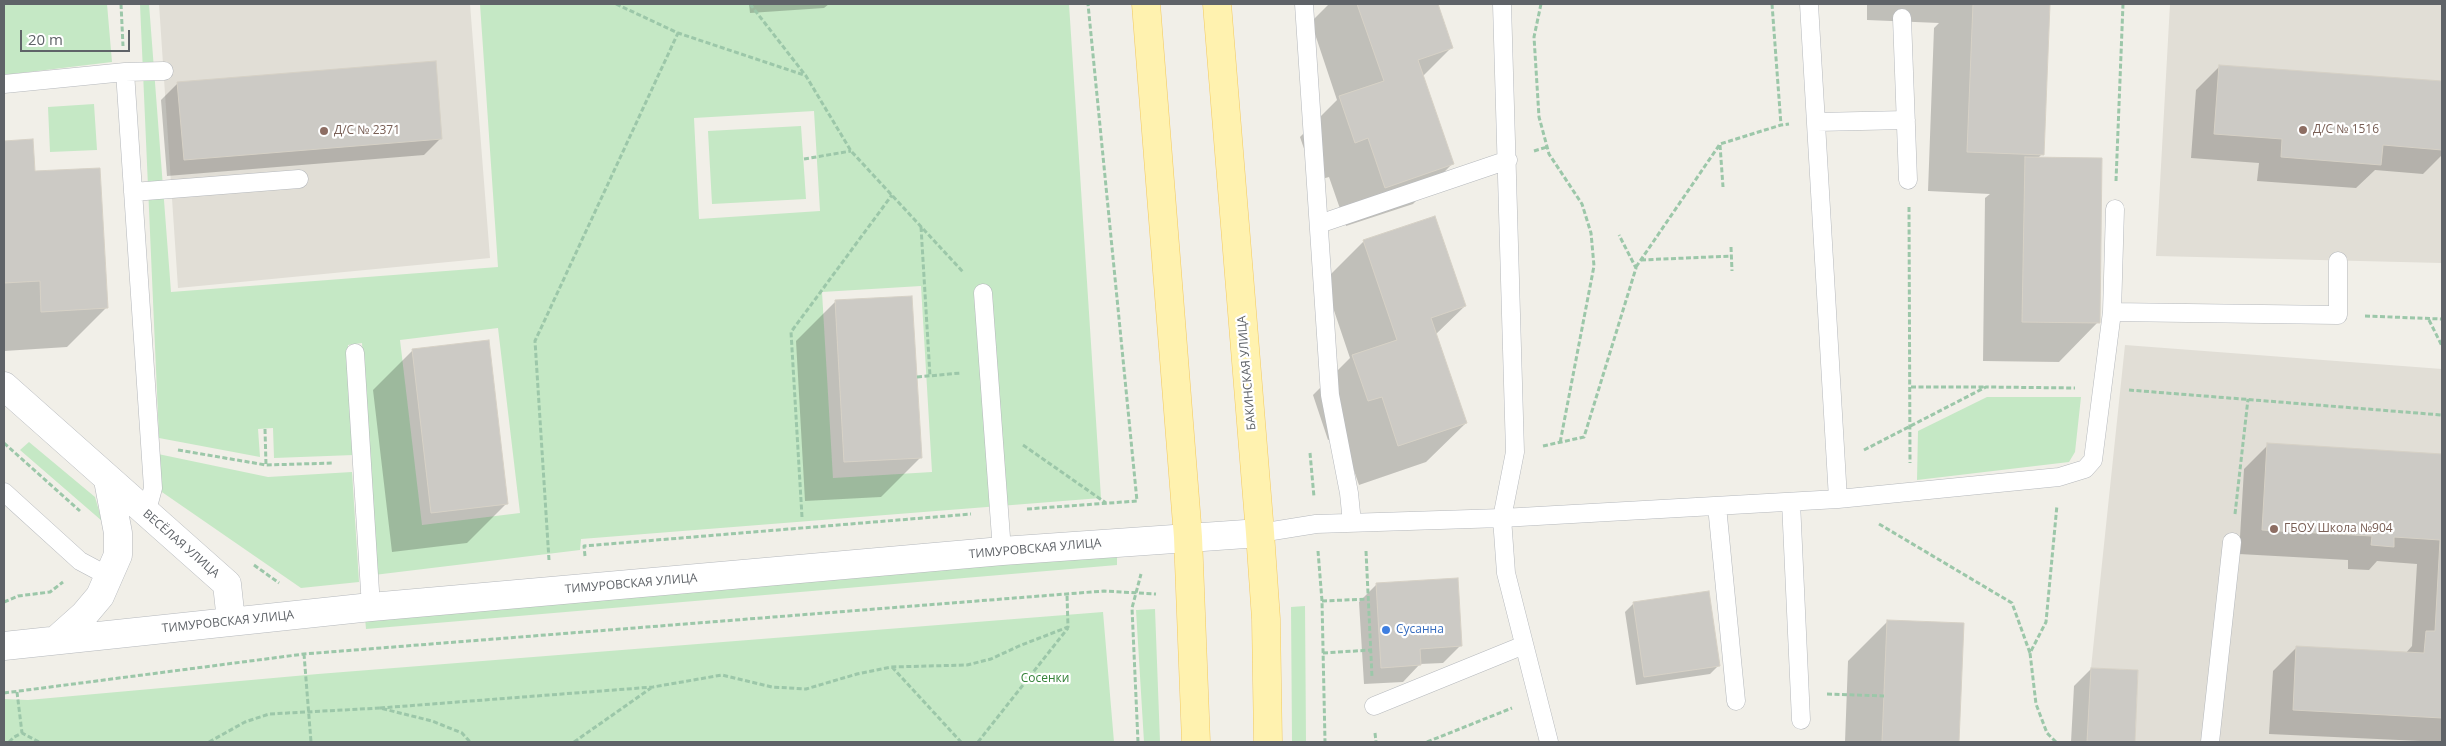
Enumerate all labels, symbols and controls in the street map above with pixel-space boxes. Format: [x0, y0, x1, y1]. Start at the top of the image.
scale bar [22, 20, 132, 52]
text: 20 m [28, 29, 63, 49]
place label: Д/C № 1516 [2313, 123, 2379, 137]
place label: Д/C № 2371 [334, 124, 400, 138]
marker: Д/C № 1516 [2297, 124, 2309, 136]
marker: Д/C № 2371 [318, 125, 330, 137]
street label: БАКИНСКАЯ УЛИЦА [1235, 315, 1259, 431]
street label: ВЕСЁЛАЯ УЛИЦА [140, 507, 222, 581]
place label: ГБОУ Школа №904 [2284, 522, 2393, 536]
marker: ГБОУ Школа №904 [2268, 523, 2280, 535]
street label: ТИМУРОВСКАЯ УЛИЦА [968, 536, 1102, 562]
street label: ТИМУРОВСКАЯ УЛИЦА [564, 571, 698, 597]
street label: ТИМУРОВСКАЯ УЛИЦА [161, 608, 295, 636]
place label: Сусанна [1396, 623, 1444, 637]
marker: Сусанна [1380, 624, 1392, 636]
park label: Сосенки [1021, 672, 1069, 686]

